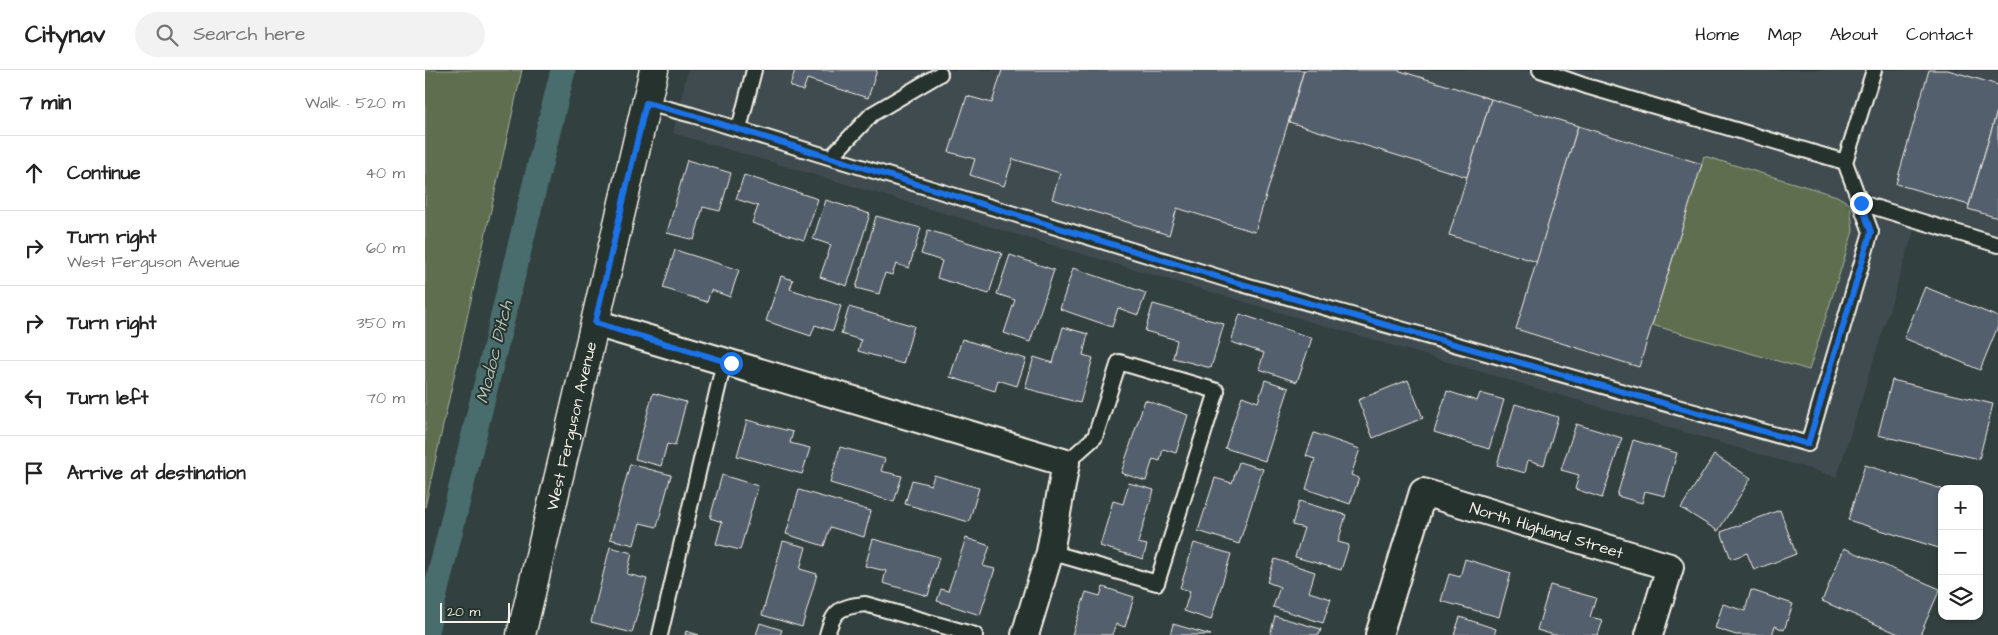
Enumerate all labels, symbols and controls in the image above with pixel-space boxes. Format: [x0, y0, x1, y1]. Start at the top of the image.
search box [135, 12, 485, 57]
text: Citynav [25, 18, 105, 52]
icon: search [153, 21, 181, 49]
text: Search here [193, 21, 305, 48]
text: Home [1695, 22, 1740, 47]
text: Map [1768, 22, 1802, 47]
text: About [1830, 22, 1878, 47]
text: Contact [1906, 22, 1973, 47]
text: 7 min [20, 88, 71, 117]
text: Walk · 520 m [305, 92, 405, 114]
icon: ahead [20, 159, 48, 187]
text: Continue [67, 160, 141, 187]
text: 40 m [365, 162, 405, 184]
route end [1850, 192, 1873, 215]
text: Turn right [67, 224, 156, 251]
icon: right [20, 234, 48, 262]
text: 60 m [366, 237, 405, 259]
text: West Ferguson Avenue [67, 251, 240, 273]
water label: Modoc Ditch [470, 297, 520, 406]
icon: right [20, 309, 48, 337]
text: Turn right [67, 310, 156, 337]
text: 350 m [357, 312, 405, 334]
street label: West Ferguson Avenue [541, 339, 602, 513]
route start [720, 352, 743, 375]
icon: left [20, 384, 48, 412]
text: Turn left [67, 385, 148, 412]
text: 70 m [366, 387, 405, 409]
icon: arrive [20, 459, 48, 487]
text: Arrive at destination [67, 460, 246, 487]
map controls [1938, 485, 1983, 620]
button: + [1938, 485, 1983, 530]
street label: North Highland Street [1467, 497, 1627, 564]
button: − [1938, 530, 1983, 575]
button: layers [1938, 575, 1983, 620]
scale bar [440, 600, 510, 623]
text: 20 m [447, 602, 480, 622]

